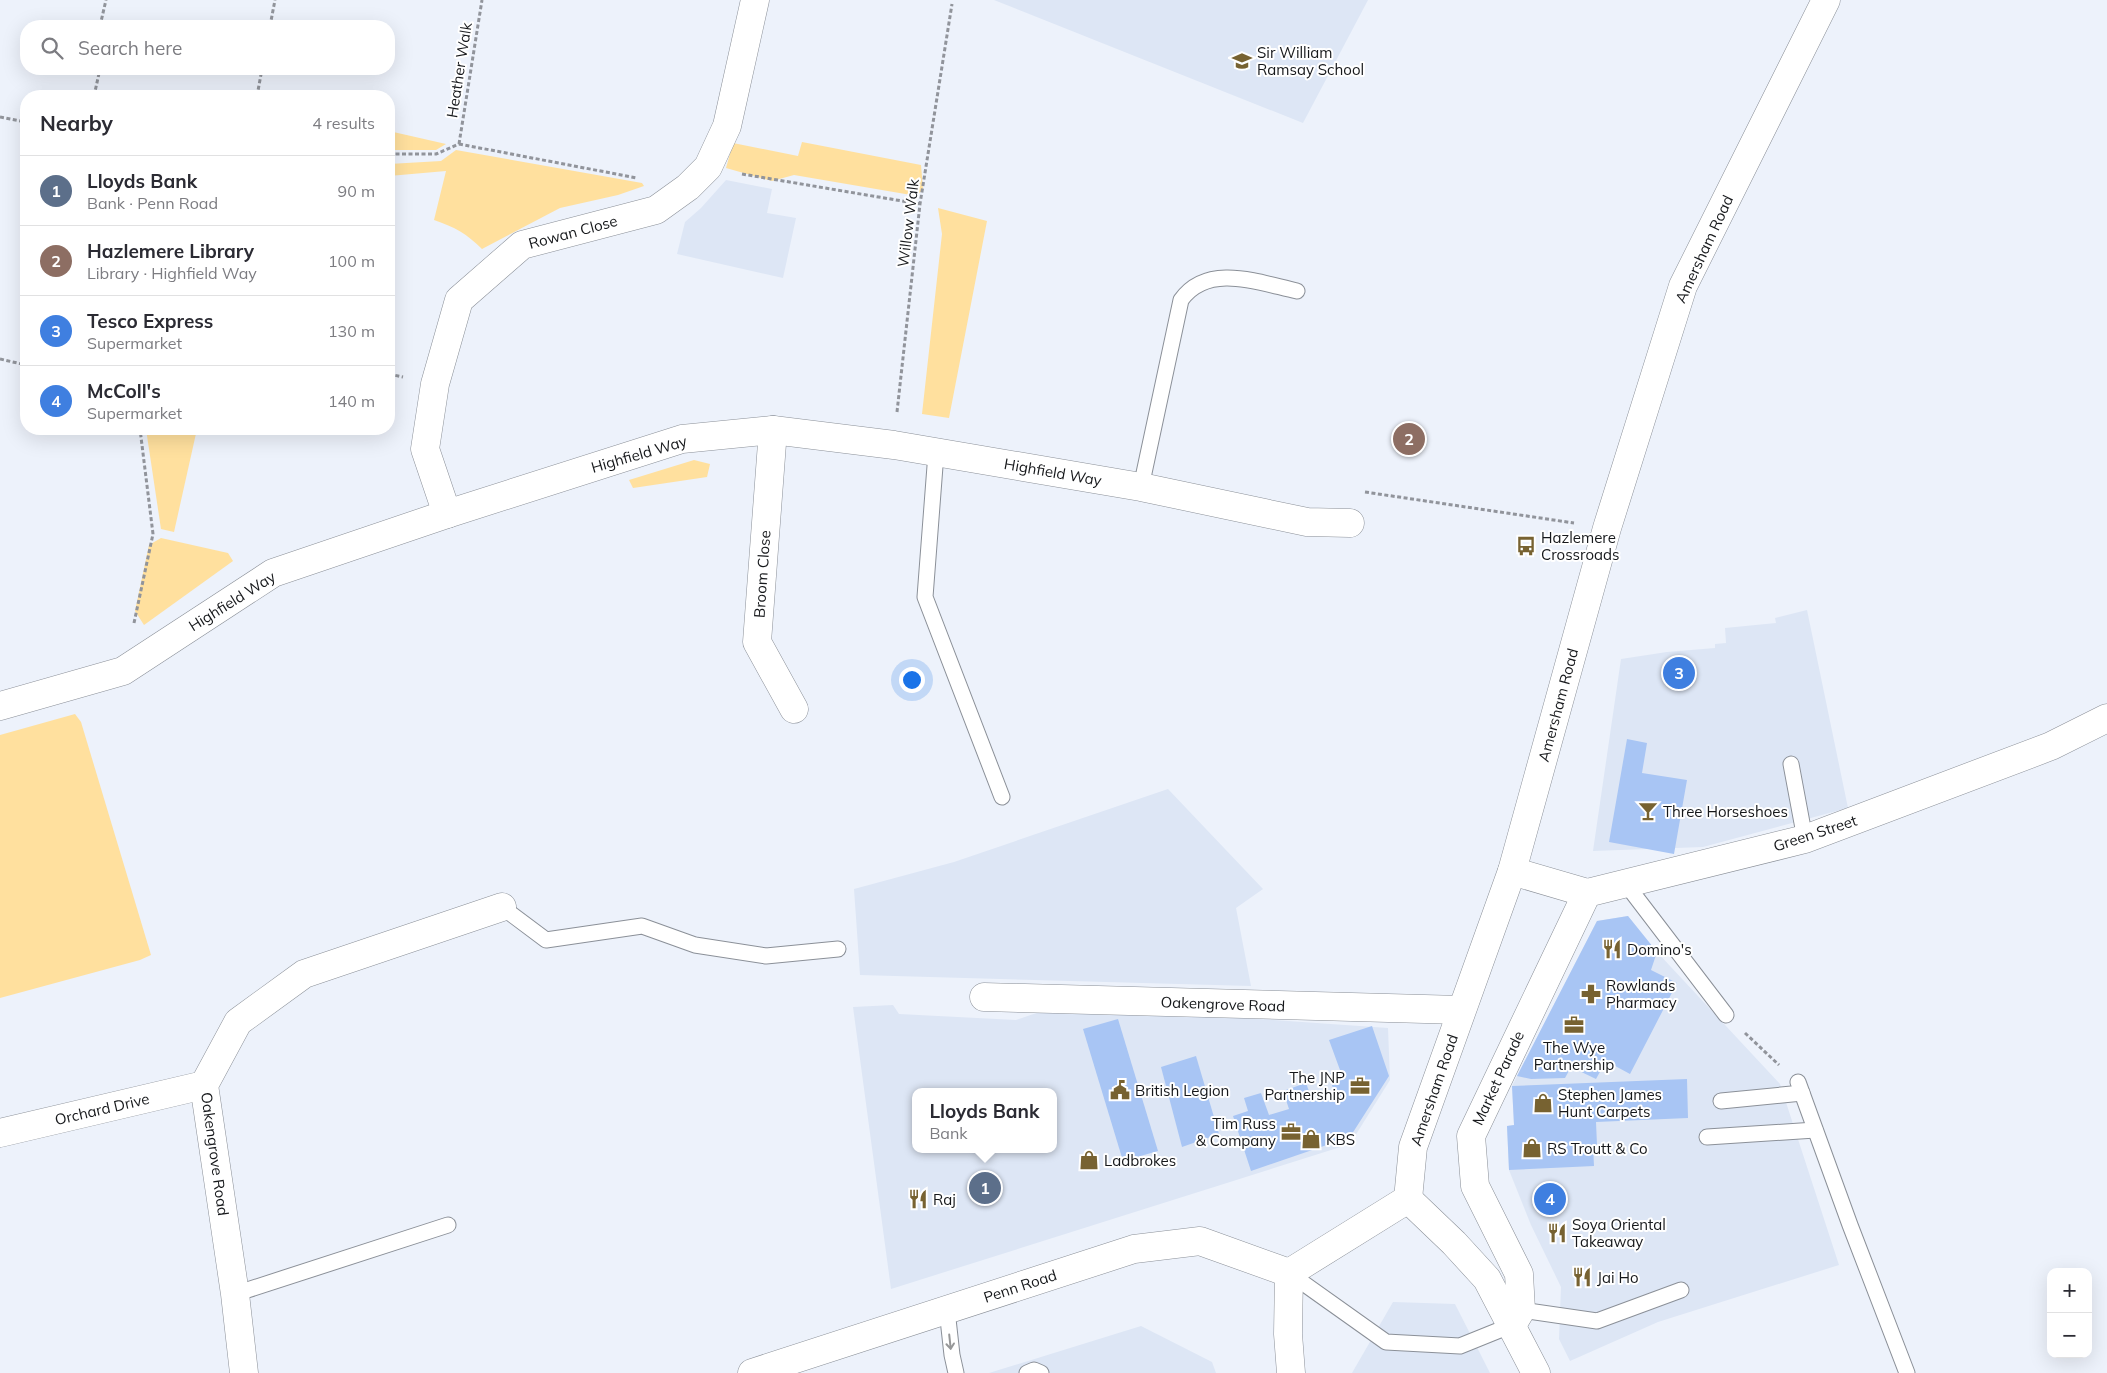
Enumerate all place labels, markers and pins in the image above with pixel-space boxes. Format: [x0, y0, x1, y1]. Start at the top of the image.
place label: Sir William Ramsay School [1257, 43, 1364, 79]
school or university icon: Sir William Ramsay School [1231, 50, 1253, 72]
pin: 2 [1393, 420, 1425, 458]
place label: Hazlemere Crossroads [1541, 528, 1619, 564]
bus stop icon: Hazlemere Crossroads [1515, 535, 1537, 557]
pin: 3 [1663, 654, 1695, 692]
bar icon: Three Horseshoes [1637, 800, 1659, 822]
place label: Three Horseshoes [1663, 802, 1788, 821]
restaurant icon: Domino's [1601, 938, 1623, 960]
place label: Domino's [1627, 940, 1692, 959]
place label: Rowlands Pharmacy [1606, 976, 1677, 1012]
pharmacy icon: Rowlands Pharmacy [1580, 983, 1602, 1005]
office icon: The Wye Partnership [1563, 1014, 1585, 1036]
place label: The Wye Partnership [1534, 1038, 1614, 1074]
place label: The JNP Partnership [1264, 1068, 1345, 1104]
office icon: The JNP Partnership [1349, 1075, 1371, 1097]
public building icon: British Legion [1109, 1079, 1131, 1101]
place label: British Legion [1135, 1081, 1229, 1100]
place label: Stephen James Hunt Carpets [1558, 1085, 1662, 1121]
shop icon: Stephen James Hunt Carpets [1532, 1092, 1554, 1114]
place label: Tim Russ & Company [1196, 1114, 1276, 1150]
office icon: Tim Russ & Company [1280, 1121, 1302, 1143]
shop icon: KBS [1300, 1128, 1322, 1150]
place label: KBS [1326, 1130, 1355, 1149]
shop icon: RS Troutt & Co [1521, 1137, 1543, 1159]
place label: RS Troutt & Co [1547, 1139, 1648, 1158]
shop icon: Ladbrokes [1078, 1149, 1100, 1171]
place label: Ladbrokes [1104, 1151, 1176, 1170]
pin: 1 [969, 1169, 1001, 1207]
pin: 4 [1534, 1180, 1566, 1218]
restaurant icon: Raj [907, 1188, 929, 1210]
place label: Raj [933, 1190, 956, 1209]
place label: Soya Oriental Takeaway [1572, 1215, 1666, 1251]
restaurant icon: Soya Oriental Takeaway [1546, 1222, 1568, 1244]
restaurant icon: Jai Ho [1571, 1266, 1593, 1288]
place label: Jai Ho [1597, 1268, 1638, 1287]

